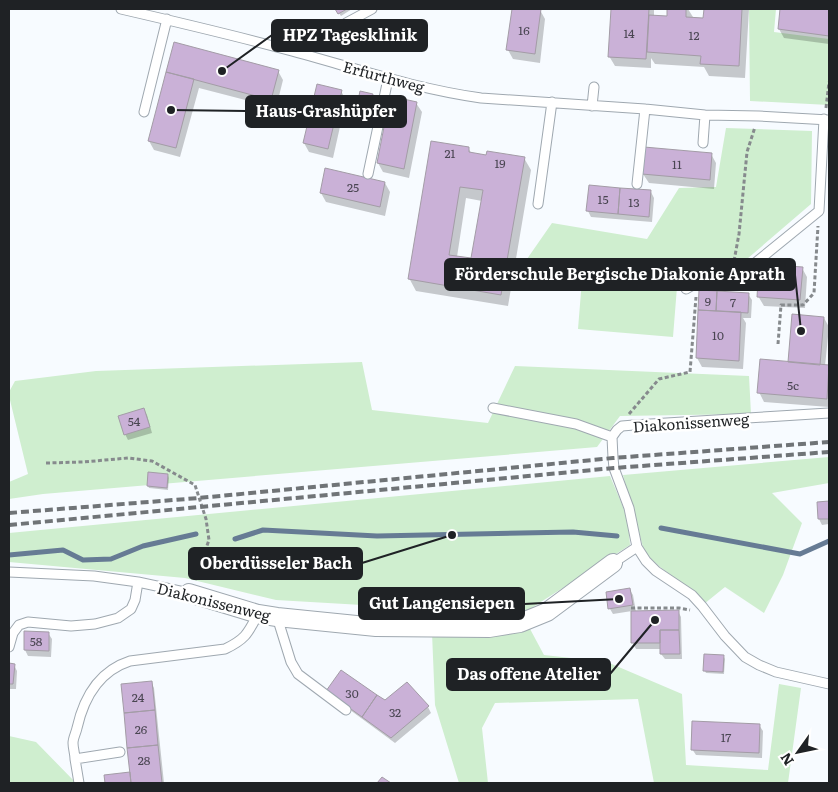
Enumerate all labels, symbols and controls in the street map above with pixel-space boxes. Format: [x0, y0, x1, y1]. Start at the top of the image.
callout: HPZ Tagesklinik [272, 20, 427, 51]
house number: 16 [518, 21, 530, 39]
text: HPZ Tagesklinik [283, 22, 418, 46]
house number: 14 [623, 24, 635, 42]
house number: 12 [689, 26, 699, 44]
street label: Erfurthweg [341, 54, 428, 98]
callout: Haus-Grashüpfer [246, 96, 406, 127]
text: Haus-Grashüpfer [256, 98, 397, 122]
house number: 21 [445, 144, 456, 162]
house number: 19 [494, 154, 506, 172]
house number: 11 [672, 155, 682, 173]
house number: 25 [347, 178, 359, 196]
house number: 15 [598, 190, 608, 208]
house number: 13 [628, 193, 640, 211]
callout: Förderschule Bergische Diakonie Aprath [445, 259, 795, 290]
text: Förderschule Bergische Diakonie Aprath [455, 261, 785, 285]
house number: 9 [705, 292, 711, 310]
house number: 7 [730, 293, 736, 311]
house number: 10 [712, 326, 724, 344]
house number: 5c [787, 376, 799, 394]
street label: Diakonissenweg [632, 406, 751, 438]
house number: 54 [128, 412, 141, 430]
callout: Oberdüsseler Bach [189, 548, 362, 579]
text: Oberdüsseler Bach [200, 550, 352, 574]
street label: Diakonissenweg [155, 576, 274, 626]
callout: Gut Langensiepen [359, 588, 524, 619]
text: Gut Langensiepen [369, 590, 515, 614]
house number: 58 [30, 632, 43, 650]
callout: Das offene Atelier [447, 659, 610, 690]
text: Das offene Atelier [457, 661, 601, 685]
house number: 30 [345, 684, 359, 702]
house number: 24 [132, 688, 145, 706]
house number: 32 [389, 703, 401, 721]
house number: 26 [135, 720, 148, 738]
north arrow [773, 727, 823, 777]
house number: 17 [721, 728, 731, 746]
text: N [775, 749, 798, 770]
house number: 28 [138, 751, 151, 769]

